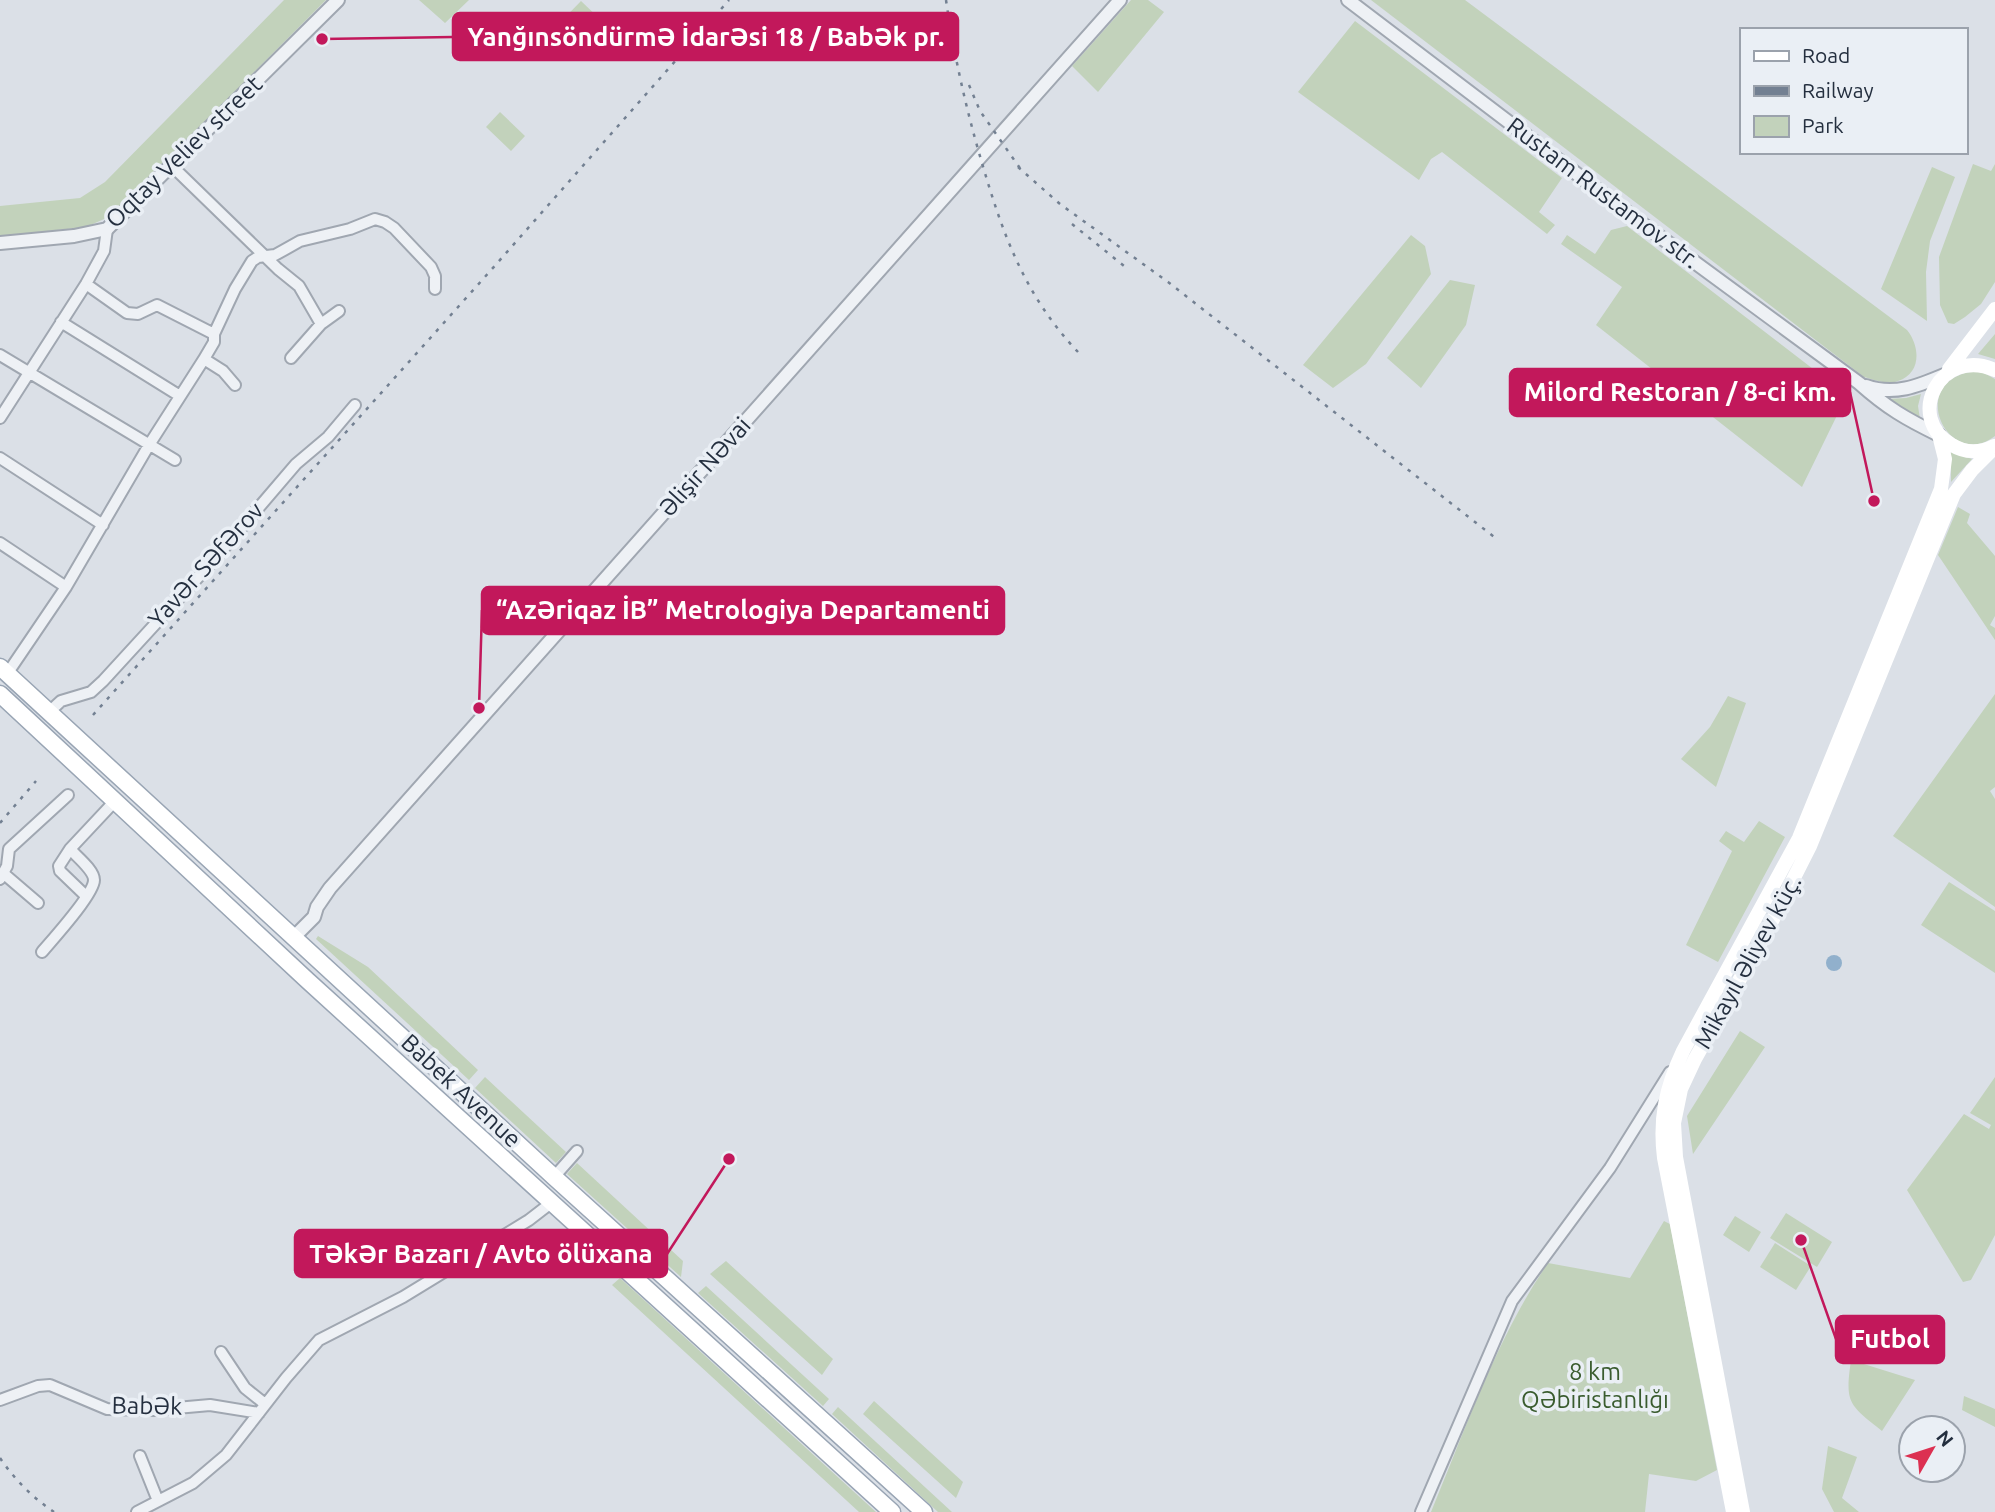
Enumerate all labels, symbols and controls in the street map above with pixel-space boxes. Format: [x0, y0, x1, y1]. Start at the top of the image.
callout: Yanğınsöndürmə İdarəsi 18 / Babək pr. [453, 13, 958, 60]
text: Yanğınsöndürmə İdarəsi 18 / Babək pr. [468, 22, 944, 51]
legend [1740, 28, 1967, 154]
text: Road [1802, 43, 1850, 67]
street label: Oqtay Veliev street [100, 70, 268, 233]
text: Railway [1802, 78, 1874, 102]
street label: Rustam Rustamov str. [1502, 112, 1705, 274]
text: Park [1802, 113, 1844, 137]
callout: Milord Restoran / 8-ci km. [1510, 369, 1850, 416]
text: Milord Restoran / 8-ci km. [1524, 377, 1836, 406]
street label: Əlişir Nəvai [653, 412, 756, 522]
street label: Yavər Səfərov [143, 497, 269, 633]
callout: “Azəriqaz İB” Metrologiya Departamenti [482, 587, 1004, 634]
text: “Azəriqaz İB” Metrologiya Departamenti [496, 595, 990, 624]
street label: Mikayıl Əliyev küç. [1689, 870, 1806, 1053]
street label: Babek Avenue [396, 1028, 527, 1153]
callout: Təkər Bazarı / Avto ölüxana [295, 1230, 667, 1277]
text: Təkər Bazarı / Avto ölüxana [309, 1239, 653, 1268]
callout: Futbol [1836, 1316, 1944, 1363]
text: Futbol [1850, 1324, 1930, 1353]
park label: 8 km Qəbiristanlığı [1521, 1358, 1669, 1413]
street label: Babək [112, 1391, 182, 1420]
north arrow [1897, 1414, 1967, 1484]
text: N [1932, 1426, 1958, 1451]

